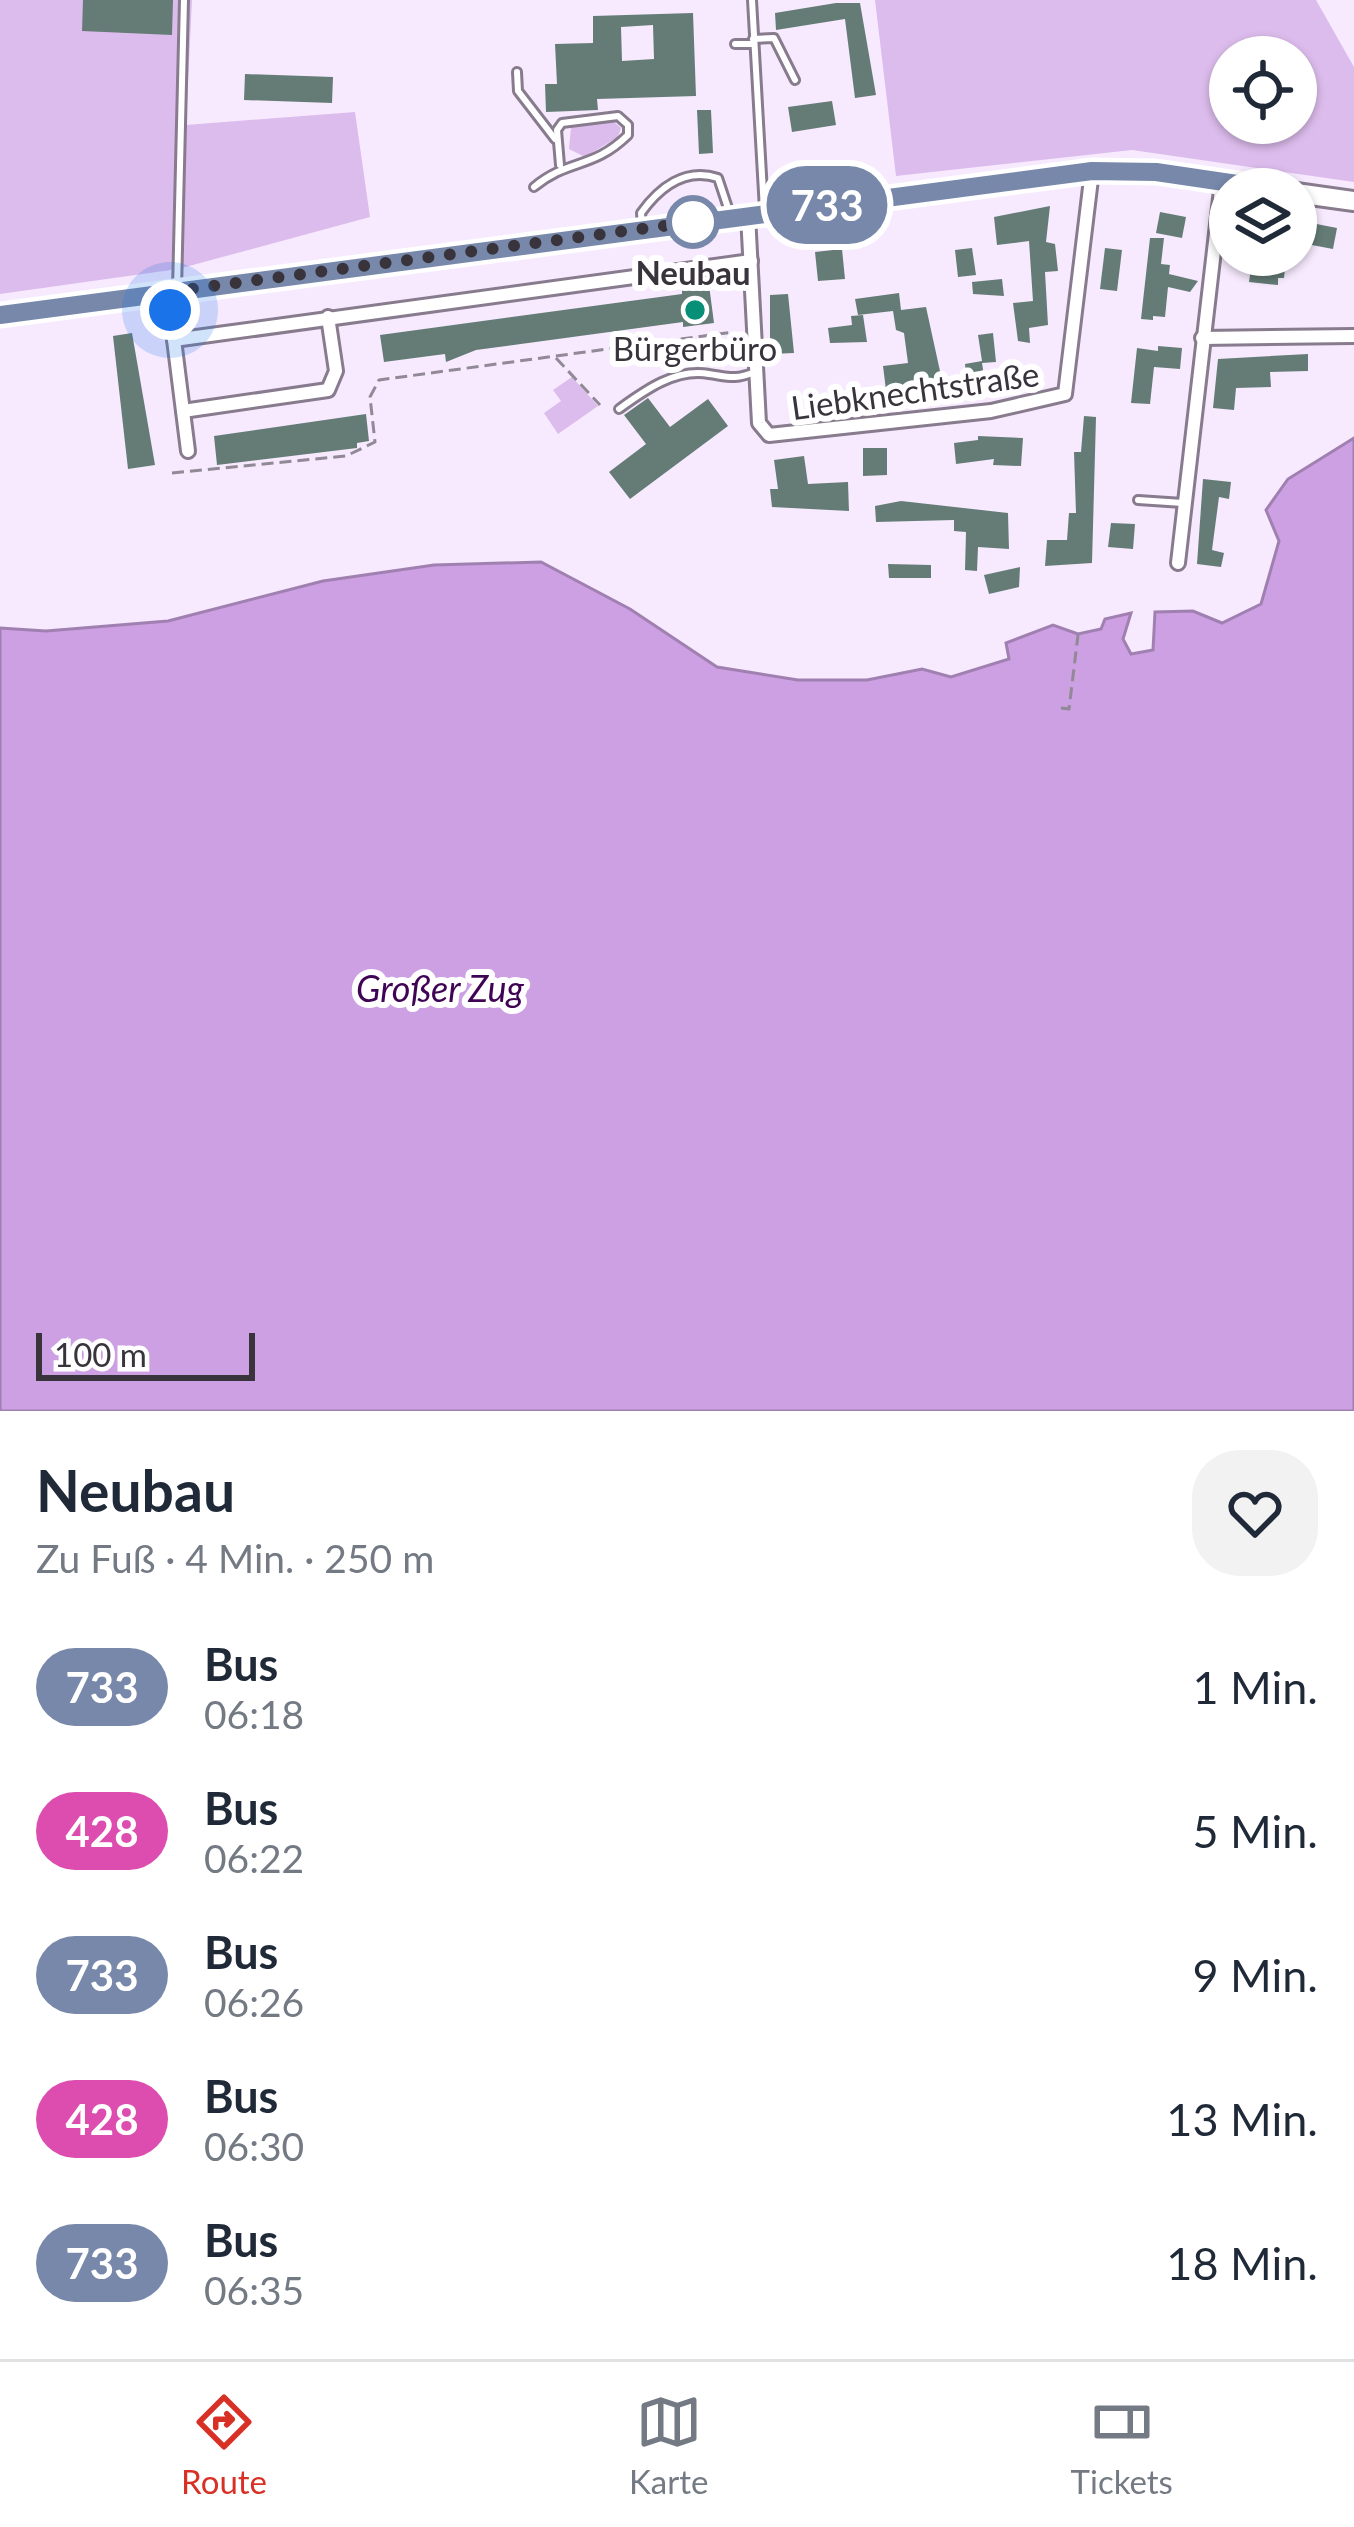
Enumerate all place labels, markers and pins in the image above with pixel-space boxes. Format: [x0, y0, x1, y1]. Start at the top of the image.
marker: Neubau [668, 197, 718, 247]
place label: Neubau [635, 252, 751, 292]
marker: Bürgerbüro [682, 297, 708, 323]
place label: Bürgerbüro [613, 328, 777, 368]

